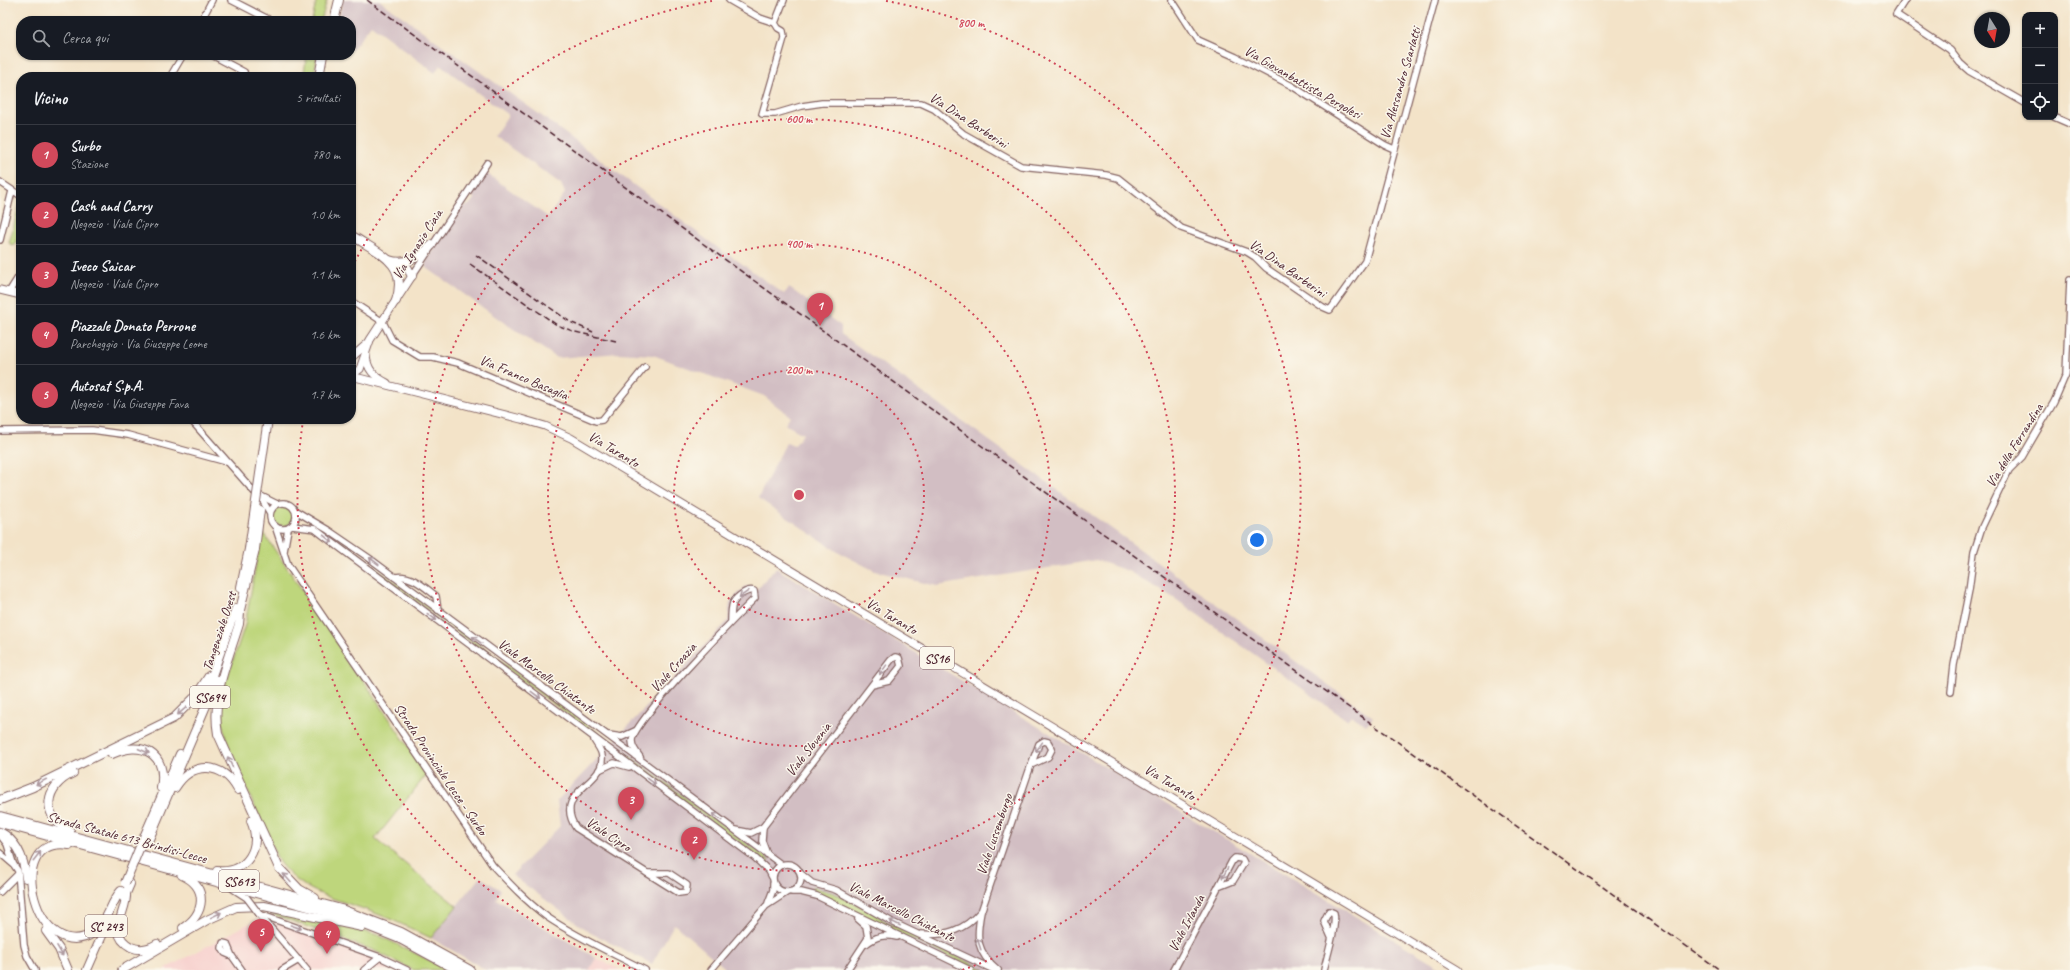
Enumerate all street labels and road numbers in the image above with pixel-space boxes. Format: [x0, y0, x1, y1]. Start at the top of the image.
street label: Via Alessandro Scarlatti [1376, 23, 1425, 141]
street label: Via Giovanbattista Pergolesi [1241, 42, 1366, 124]
street label: Via Dina Barberini [926, 89, 1013, 153]
street label: Via Ignazio Ciaia [389, 205, 447, 282]
street label: Via Dina Barberini [1246, 236, 1331, 303]
street label: Via Franco Basaglia [477, 351, 572, 404]
street label: Via della Ferrandina [1982, 399, 2048, 490]
street label: Via Taranto [585, 428, 644, 472]
street label: Tangenziale Ovest [199, 588, 241, 673]
street label: Via Taranto [863, 595, 922, 639]
street label: Viale Marcello Chiatante [495, 635, 600, 718]
street label: Viale Croazia [647, 638, 701, 696]
road number: SS16 [920, 647, 954, 669]
road number: SS694 [190, 686, 230, 708]
street label: Strada Provinciale Lecce - Surbo [390, 700, 492, 840]
street label: Viale Slovenia [782, 718, 835, 780]
street label: Via Taranto [1141, 761, 1200, 805]
street label: Viale Lussemburgo [973, 790, 1017, 877]
street label: Strada Statale 613 Brindisi-Lecce [45, 808, 210, 867]
street label: Viale Cipro [583, 814, 636, 856]
road number: SS613 [219, 870, 259, 892]
street label: Viale Marcello Chiatante [846, 877, 959, 946]
street label: Viale Irlanda [1164, 891, 1209, 955]
road number: SC 243 [85, 915, 127, 937]

